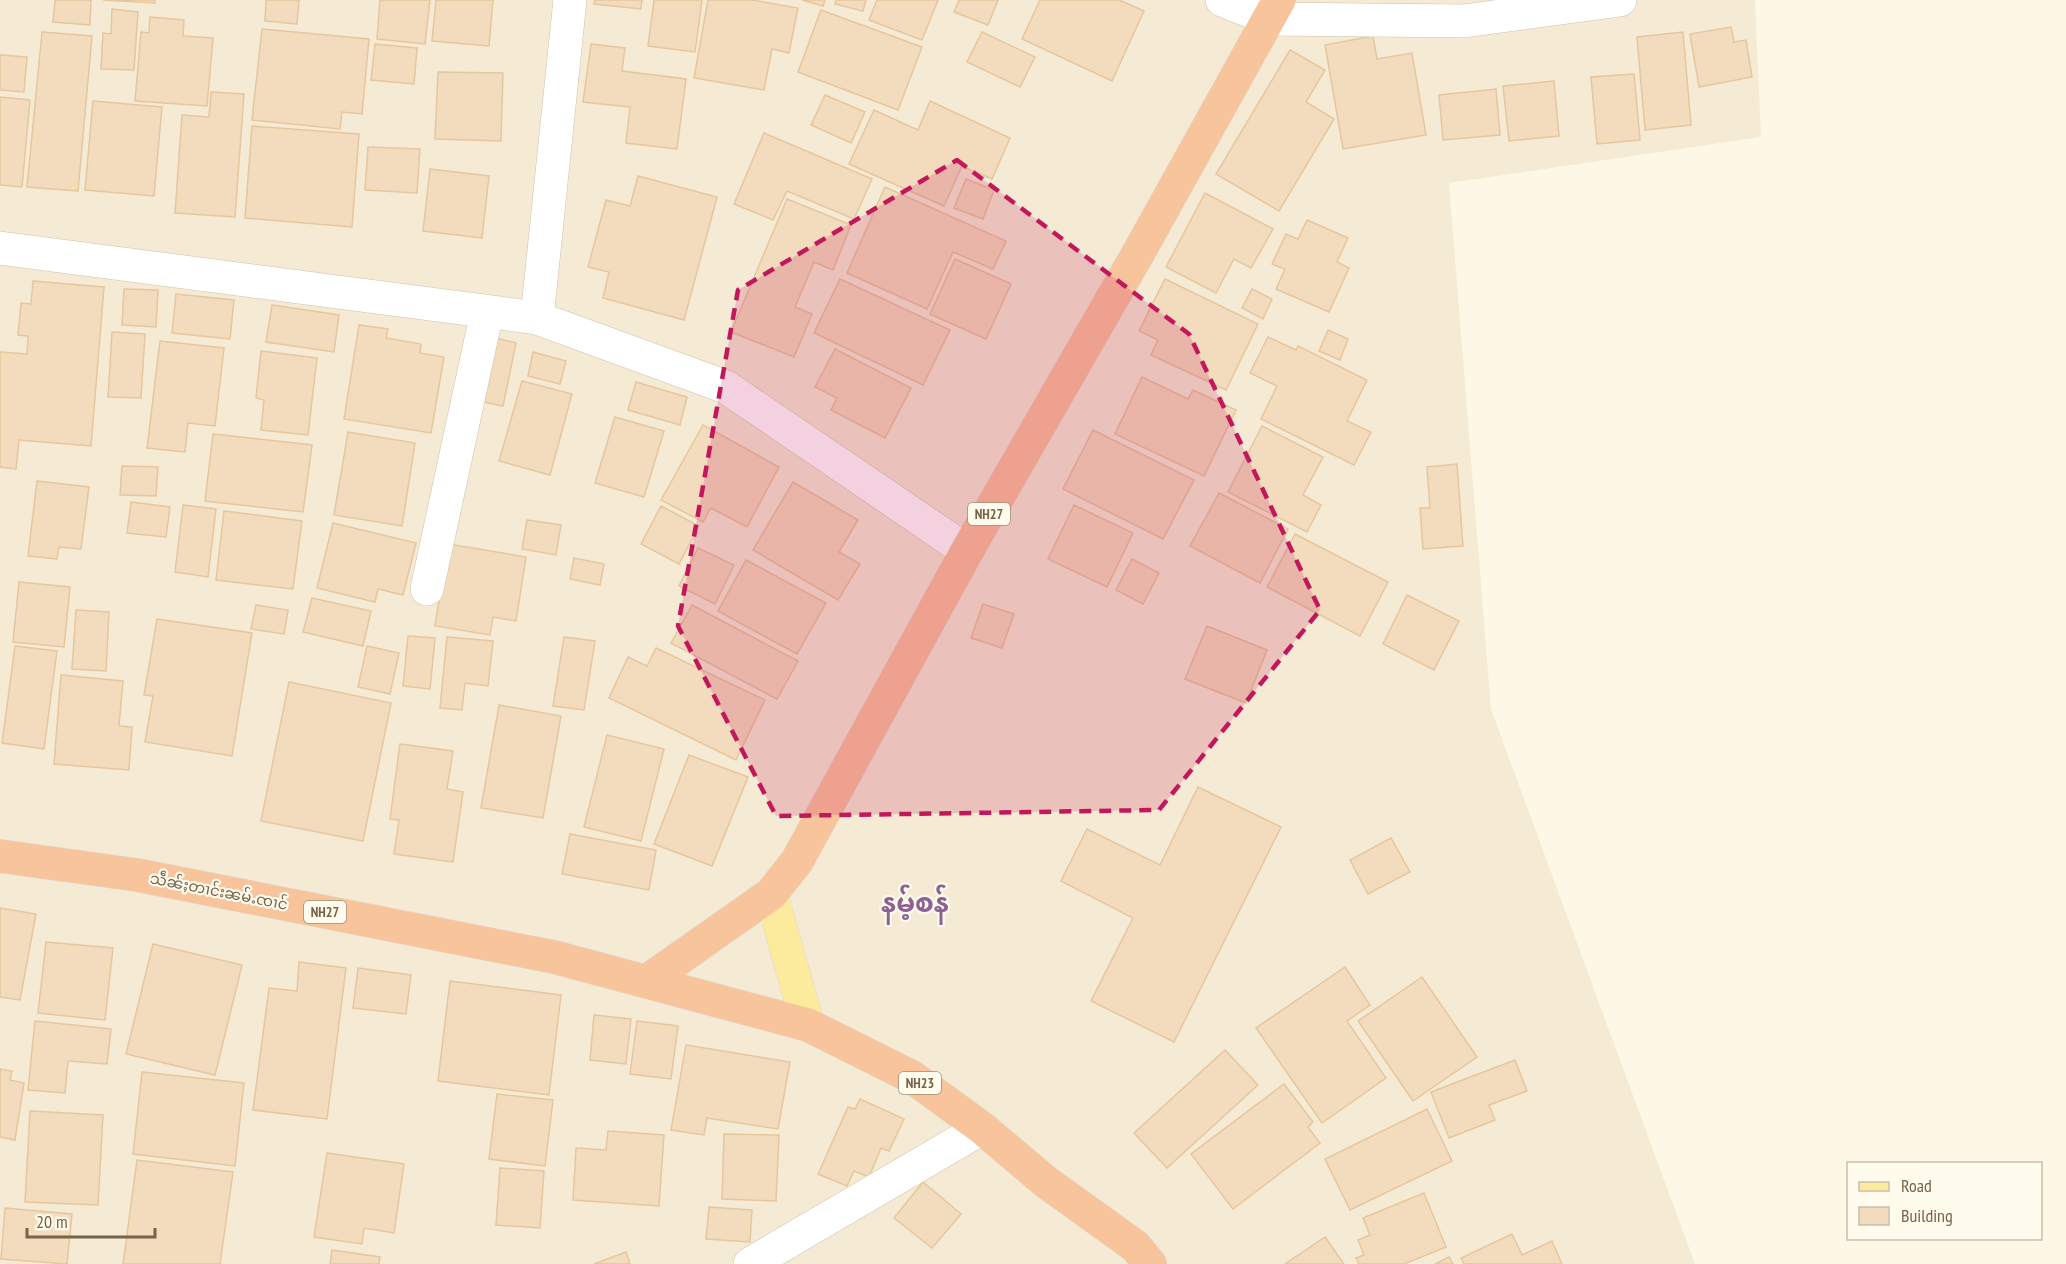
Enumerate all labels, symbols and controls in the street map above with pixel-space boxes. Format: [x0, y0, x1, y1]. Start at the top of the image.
road number: NH27 [968, 503, 1010, 525]
street label: သဵၼ်ႈတၢင်းၼမ်ႉၸၢင် [149, 868, 289, 914]
district label: နမ့်စန် [881, 884, 949, 925]
road number: NH27 [304, 901, 346, 923]
road number: NH23 [899, 1072, 941, 1094]
legend [1847, 1162, 2042, 1240]
text: Road [1901, 1174, 1932, 1197]
scale bar [27, 1201, 154, 1239]
text: Building [1901, 1204, 1953, 1227]
text: 20 m [36, 1210, 68, 1233]

